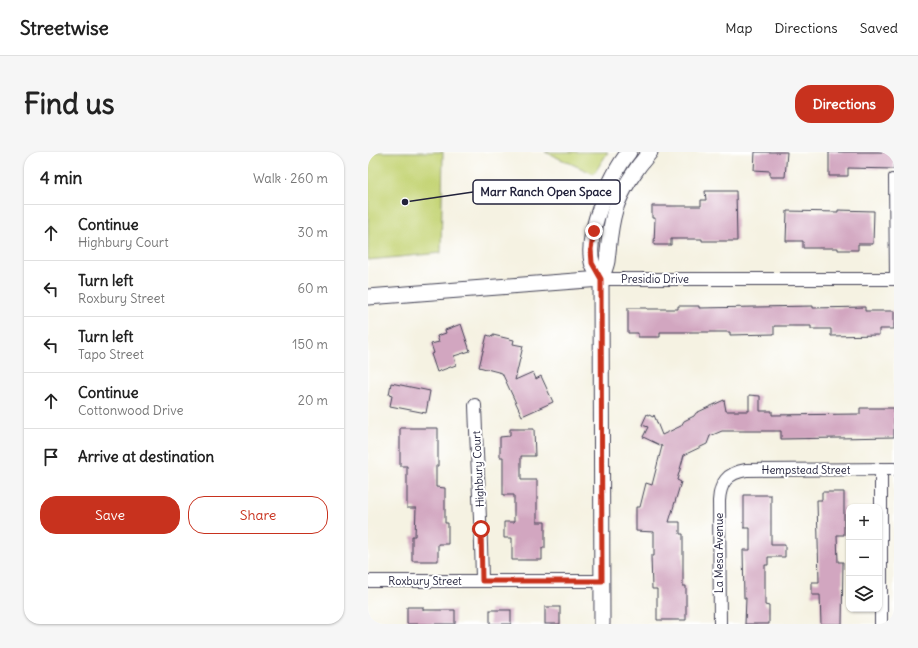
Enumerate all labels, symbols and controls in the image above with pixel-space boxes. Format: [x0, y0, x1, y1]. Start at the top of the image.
text: Streetwise [20, 16, 109, 40]
text: Map [725, 19, 752, 37]
text: Directions [774, 19, 838, 37]
text: Saved [860, 19, 898, 37]
button: Directions [795, 85, 894, 123]
text: Find us [24, 86, 115, 122]
text: 4 min [40, 167, 82, 189]
text: Walk · 260 m [253, 170, 328, 187]
callout: Marr Ranch Open Space [473, 180, 620, 204]
text: Marr Ranch Open Space [480, 184, 612, 200]
text: Continue [78, 215, 139, 234]
icon: ahead [40, 222, 62, 244]
route end [585, 222, 603, 240]
text: 30 m [298, 224, 328, 241]
text: Highbury Court [78, 234, 169, 251]
text: Turn left [78, 271, 133, 290]
street label: Presidio Drive [621, 272, 689, 286]
icon: left [40, 278, 62, 300]
text: 60 m [297, 280, 328, 297]
text: Roxbury Street [78, 290, 165, 307]
text: Turn left [78, 327, 133, 346]
icon: left [40, 334, 62, 356]
text: 150 m [292, 336, 328, 353]
text: Tapo Street [78, 346, 144, 363]
text: Continue [78, 383, 139, 402]
icon: ahead [40, 390, 62, 412]
text: 20 m [298, 392, 328, 409]
text: Cottonwood Drive [78, 402, 183, 419]
street label: Highbury Court [469, 430, 487, 508]
icon: arrive [40, 446, 62, 468]
text: Arrive at destination [78, 447, 214, 466]
street label: Hempstead Street [762, 463, 851, 477]
button: Save [40, 496, 180, 534]
button: Share [188, 496, 328, 534]
map controls [846, 504, 882, 612]
button: + [846, 504, 882, 540]
street label: La Mesa Avenue [712, 513, 726, 593]
route start [472, 520, 490, 538]
button: − [846, 540, 882, 576]
street label: Roxbury Street [388, 574, 462, 588]
button: layers [846, 576, 882, 612]

